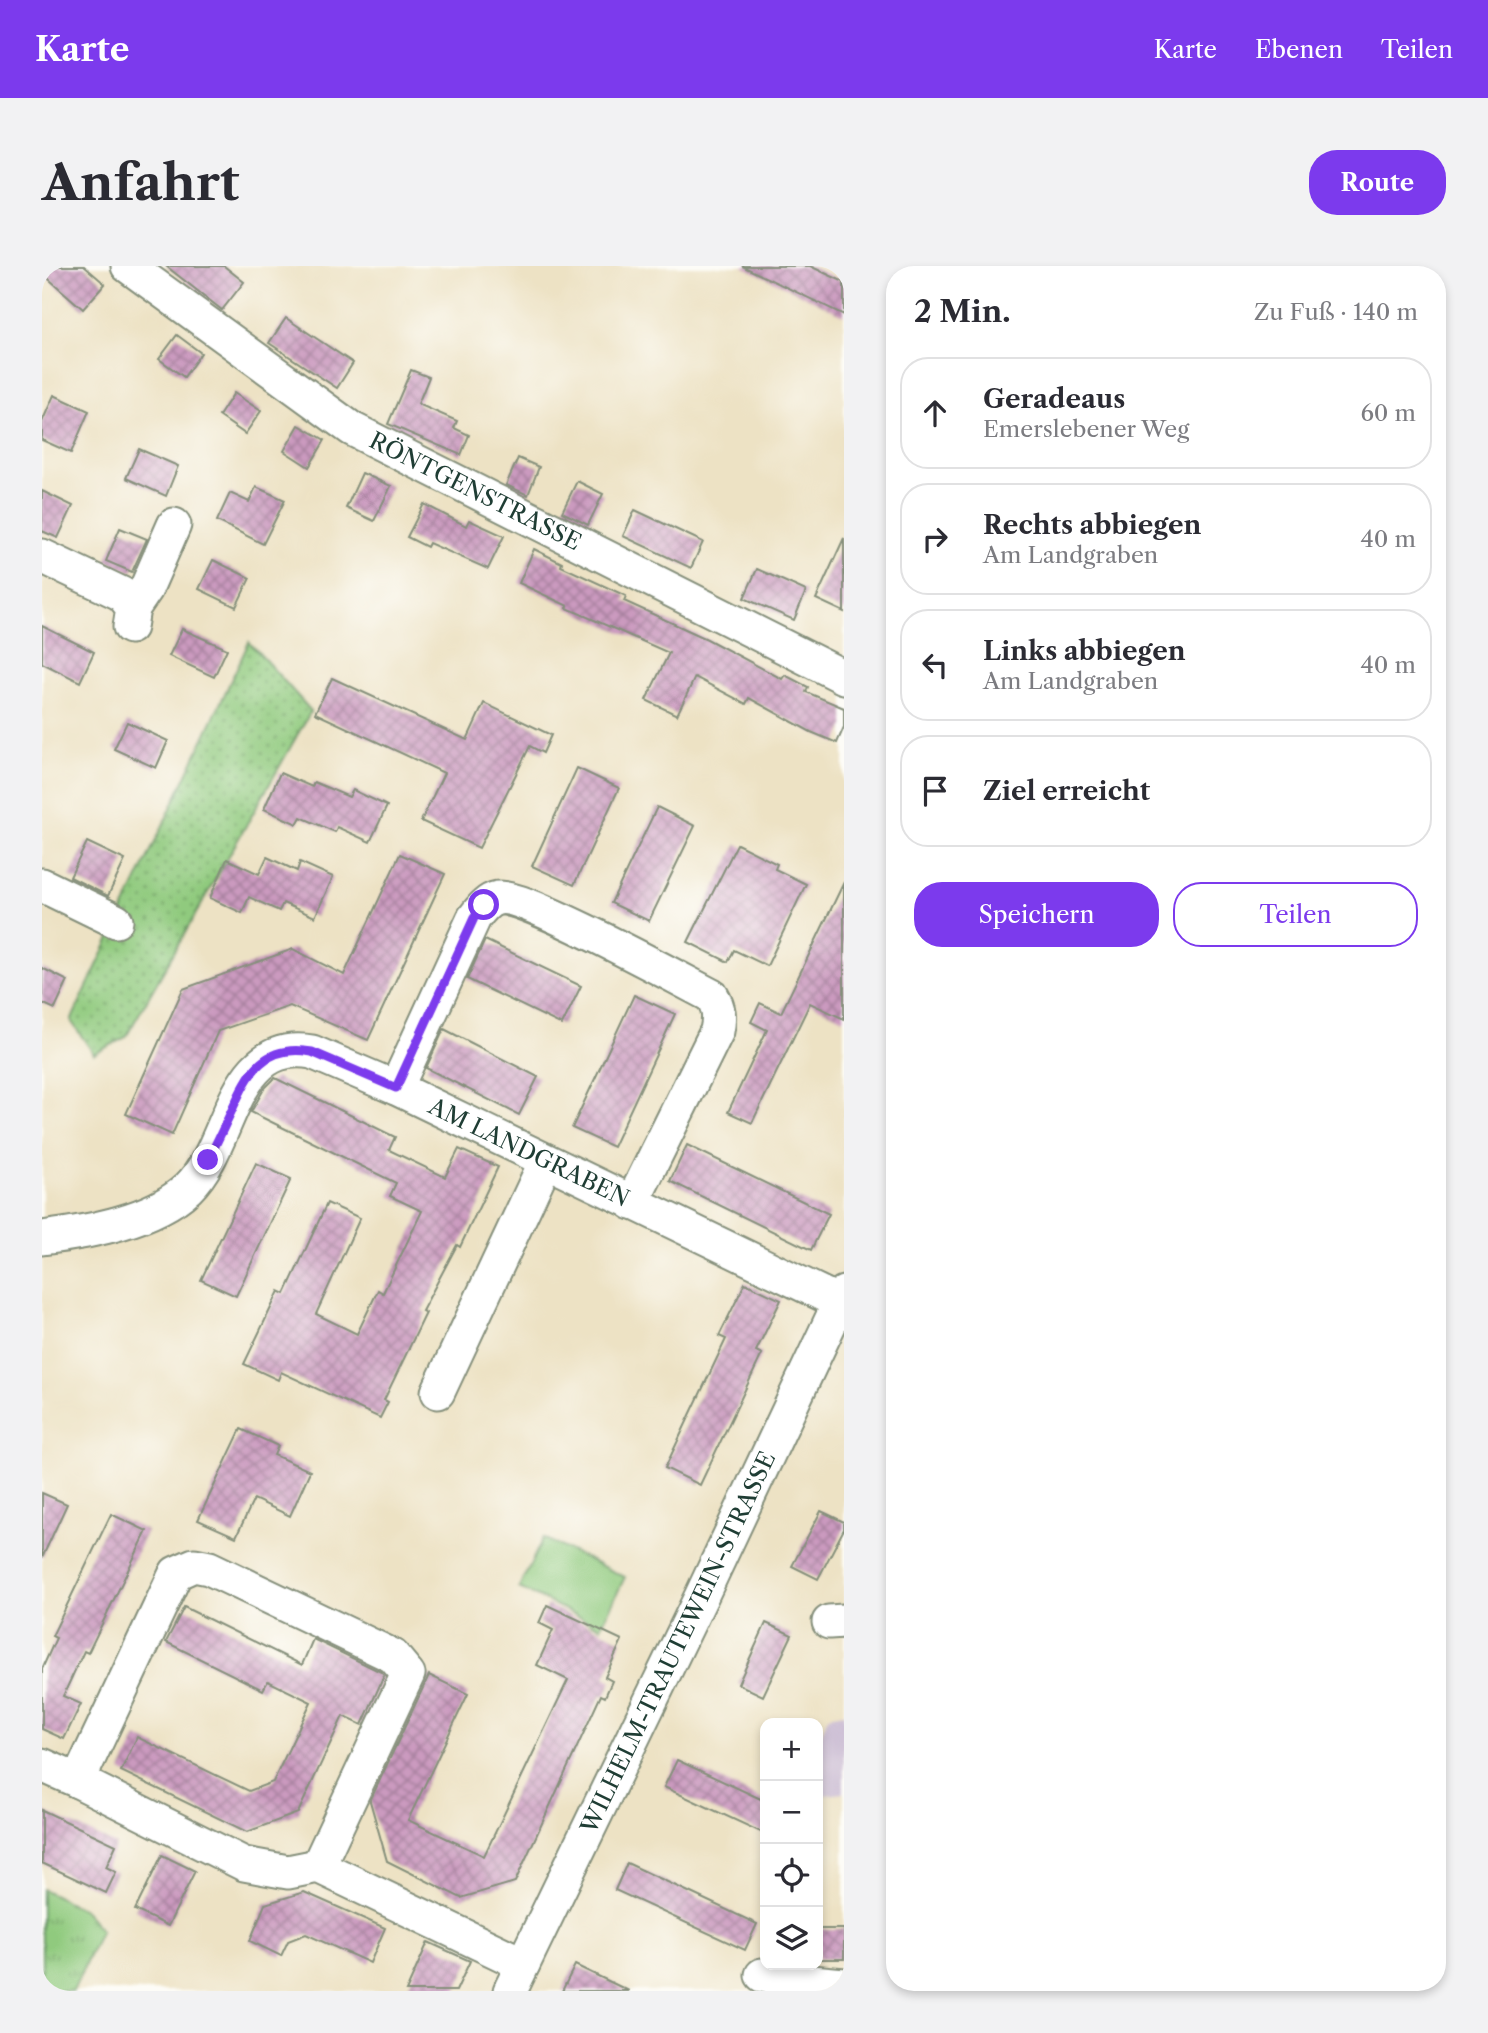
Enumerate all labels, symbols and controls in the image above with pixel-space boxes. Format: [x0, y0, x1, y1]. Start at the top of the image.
text: Karte [35, 29, 130, 70]
text: Karte [1154, 35, 1217, 64]
text: Ebenen [1255, 35, 1343, 64]
text: Teilen [1381, 35, 1453, 64]
button: Route [1309, 150, 1446, 215]
text: Anfahrt [42, 152, 240, 213]
text: 2 Min. [914, 293, 1011, 330]
text: Zu Fuß · 140 m [1254, 298, 1418, 326]
text: Geradeaus [983, 383, 1125, 415]
icon: ahead [916, 394, 954, 432]
text: 60 m [1360, 399, 1416, 427]
text: Emerslebener Weg [983, 415, 1189, 443]
street label: RÖNTGENSTRASSE [365, 426, 586, 556]
text: Rechts abbiegen [983, 509, 1201, 541]
icon: right [916, 520, 954, 558]
text: 40 m [1361, 525, 1416, 553]
text: Am Landgraben [983, 541, 1158, 569]
text: Links abbiegen [983, 635, 1186, 667]
icon: left [916, 646, 954, 684]
text: 40 m [1361, 651, 1416, 679]
text: Am Landgraben [983, 667, 1158, 695]
icon: arrive [916, 772, 954, 810]
text: Ziel erreicht [983, 775, 1150, 807]
button: Speichern [914, 882, 1159, 947]
button: Teilen [1173, 882, 1418, 947]
route start [468, 889, 499, 920]
street label: AM LANDGRABEN [423, 1092, 634, 1213]
route end [192, 1144, 223, 1175]
street label: WILHELM-TRAUTEWEIN-STRASSE [574, 1447, 781, 1839]
map controls [760, 1718, 823, 1970]
button: + [760, 1718, 823, 1781]
button: − [760, 1781, 823, 1844]
button: locate [760, 1844, 823, 1907]
button: layers [760, 1907, 823, 1970]

